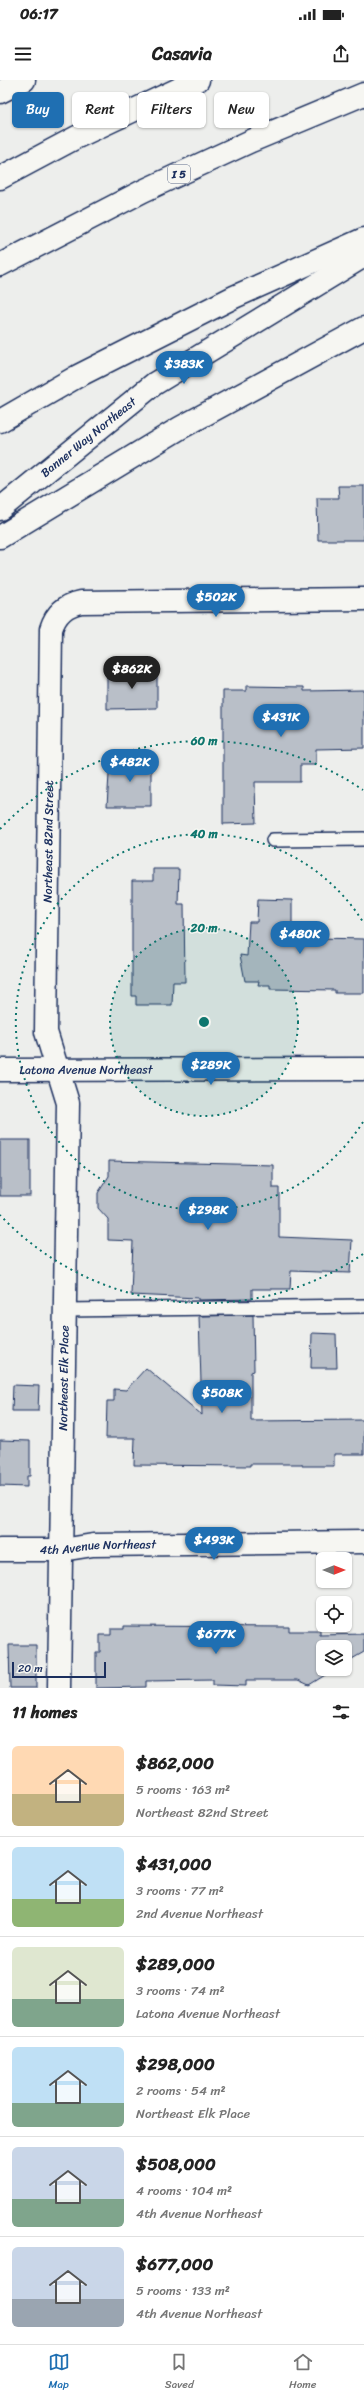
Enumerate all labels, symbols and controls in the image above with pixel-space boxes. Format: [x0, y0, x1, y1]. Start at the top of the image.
text: 06:17 [20, 1, 58, 27]
text: Casavia [152, 38, 212, 70]
icon: menu [12, 43, 34, 65]
icon: share [330, 43, 352, 65]
chip: Buy [12, 92, 64, 128]
chip: Rent [72, 92, 129, 128]
chip: Filters [137, 92, 206, 128]
chip: New [214, 92, 269, 128]
road number: I 5 [168, 165, 190, 183]
pin: $383K [156, 351, 212, 385]
text: $383K [165, 352, 203, 375]
street label: Banner Way Northeast [36, 391, 142, 483]
pin: $502K [188, 584, 244, 618]
text: $502K [196, 585, 236, 608]
pin: $862K [104, 656, 160, 690]
text: $862K [112, 657, 152, 680]
pin: $431K [253, 704, 309, 738]
text: $431K [262, 705, 300, 728]
text: 60 m [190, 730, 218, 752]
pin: $482K [102, 749, 158, 783]
text: $482K [110, 750, 150, 773]
street label: Northeast 82nd Street [37, 780, 60, 903]
text: 40 m [189, 823, 218, 845]
text: 20 m [190, 917, 218, 939]
pin: $480K [272, 921, 328, 955]
text: $480K [280, 922, 320, 945]
centre of rings [197, 1015, 211, 1029]
pin: $289K [183, 1052, 239, 1086]
text: $289K [191, 1053, 231, 1076]
street label: Latona Avenue Northeast [19, 1059, 154, 1081]
pin: $298K [180, 1197, 236, 1231]
text: $298K [188, 1198, 228, 1221]
street label: Northeast Elk Place [52, 1325, 76, 1431]
pin: $508K [194, 1380, 250, 1414]
text: $508K [202, 1381, 242, 1404]
pin: $493K [186, 1527, 242, 1561]
text: $493K [194, 1528, 234, 1551]
street label: 4th Avenue Northeast [40, 1533, 157, 1561]
north arrow [316, 1552, 352, 1588]
map controls [316, 1552, 352, 1676]
button: locate [316, 1596, 352, 1632]
pin: $677K [188, 1621, 244, 1655]
text: $677K [197, 1622, 235, 1645]
button: layers [316, 1640, 352, 1676]
text: 20 m [18, 1659, 43, 1678]
scale bar [12, 1660, 106, 1679]
text: 11 homes [12, 1697, 77, 1727]
icon: filters [330, 1701, 352, 1723]
text: $862,000 [136, 1748, 214, 1778]
icon: home [44, 1762, 92, 1810]
text: 5 rooms · 163 m² [136, 1778, 230, 1801]
text: Northeast 82nd Street [136, 1801, 269, 1824]
text: $431,000 [136, 1849, 212, 1879]
icon: home [44, 1863, 92, 1911]
text: 3 rooms · 77 m² [136, 1879, 224, 1902]
text: 2nd Avenue Northeast [136, 1902, 263, 1925]
text: $289,000 [136, 1949, 215, 1979]
icon: home [44, 1963, 92, 2011]
text: 3 rooms · 74 m² [136, 1979, 225, 2002]
text: Latona Avenue Northeast [136, 2002, 280, 2025]
text: $298,000 [136, 2049, 215, 2079]
icon: home [44, 2063, 92, 2111]
text: 2 rooms · 54 m² [136, 2079, 226, 2102]
text: Northeast Elk Place [136, 2102, 250, 2125]
text: $508,000 [136, 2149, 216, 2179]
icon: home [44, 2163, 92, 2211]
text: 4 rooms · 104 m² [136, 2179, 232, 2202]
text: 4th Avenue Northeast [136, 2202, 262, 2225]
text: $677,000 [136, 2249, 213, 2279]
icon: home [44, 2263, 92, 2311]
text: 5 rooms · 133 m² [136, 2279, 230, 2302]
text: 4th Avenue Northeast [136, 2302, 262, 2325]
tab: Map [48, 2351, 70, 2394]
tab: Saved [165, 2351, 194, 2394]
tab: Home [289, 2351, 316, 2394]

